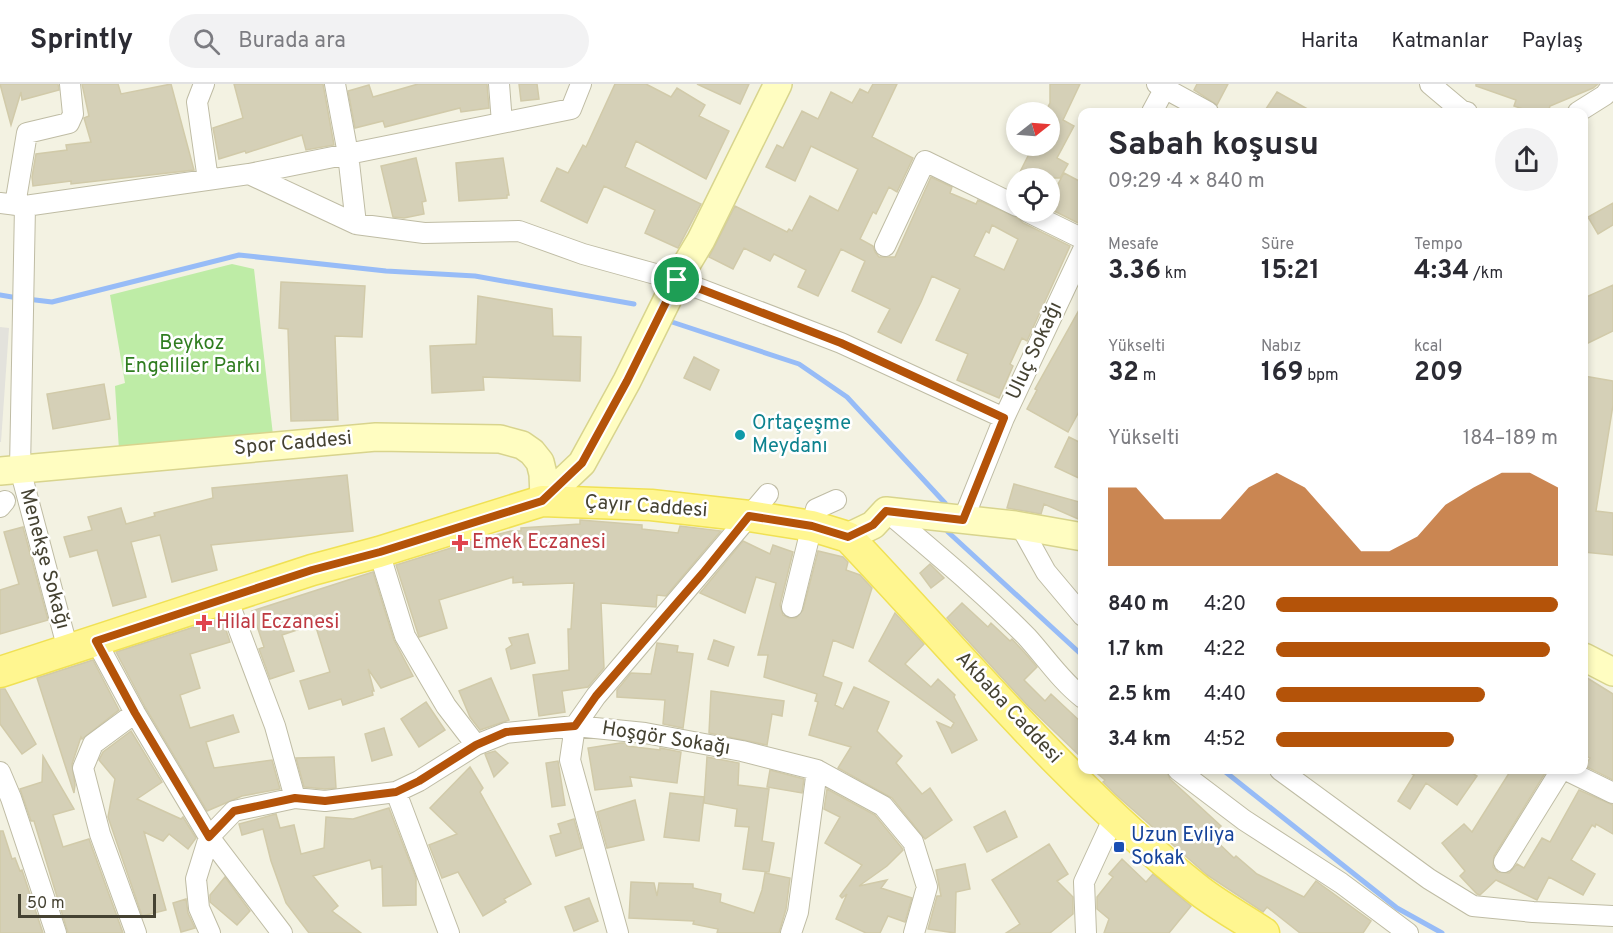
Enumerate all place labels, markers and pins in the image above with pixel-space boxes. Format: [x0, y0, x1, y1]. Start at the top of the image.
pin [651, 254, 702, 305]
place label: Ortaçeşme Meydanı [752, 411, 851, 460]
marker: Ortaçeşme Meydanı [733, 428, 747, 442]
place label: Emek Eczanesi [472, 530, 606, 556]
marker: Emek Eczanesi [453, 536, 467, 550]
place label: Hilal Eczanesi [216, 610, 339, 636]
marker: Hilal Eczanesi [197, 616, 211, 630]
place label: Uzun Evliya Sokak [1131, 823, 1234, 872]
marker: Uzun Evliya Sokak [1112, 840, 1126, 854]

